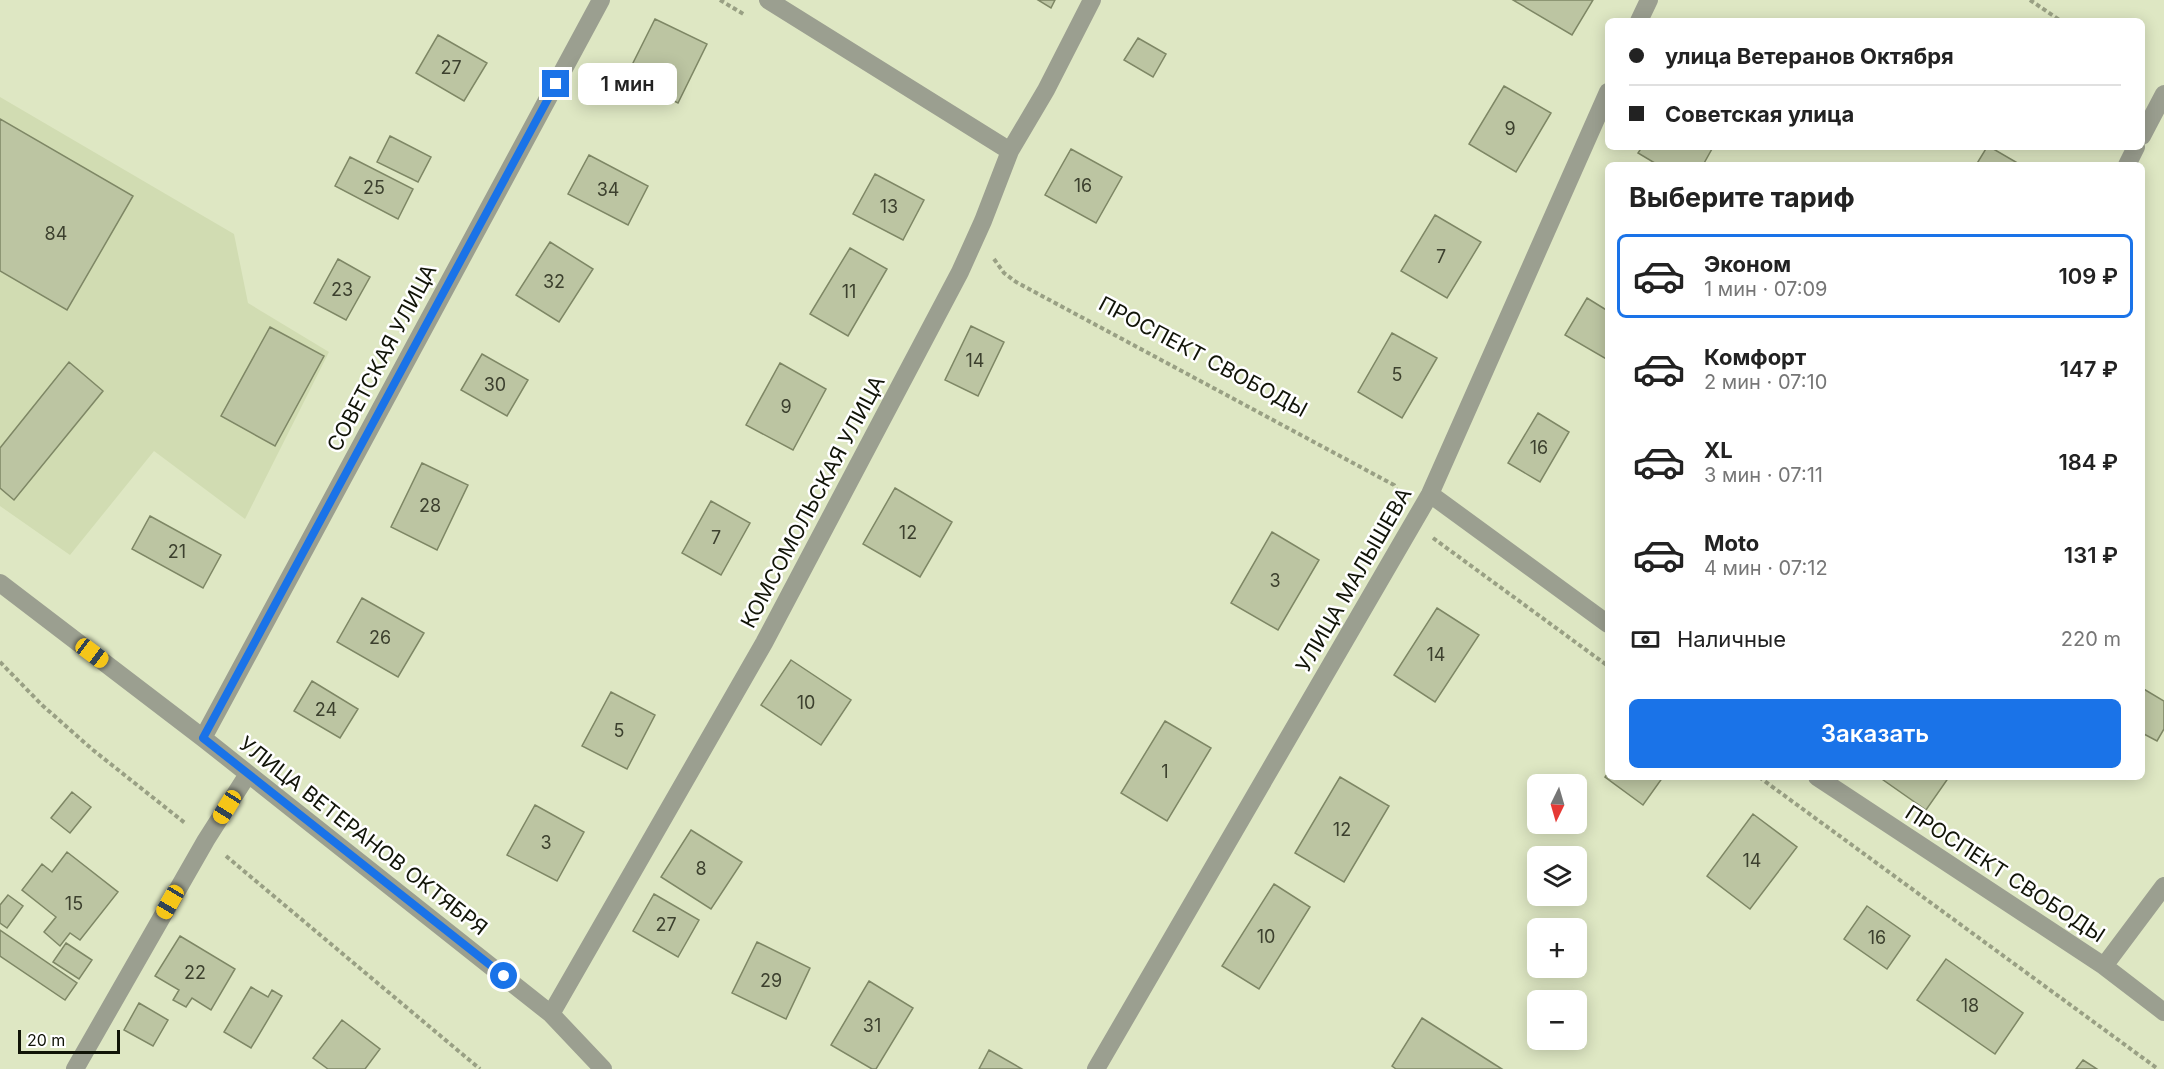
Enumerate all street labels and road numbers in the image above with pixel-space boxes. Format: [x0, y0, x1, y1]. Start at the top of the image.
street label: СОВЕТСКАЯ УЛИЦА [322, 260, 442, 456]
street label: ПРОСПЕКТ СВОБОДЫ [1095, 291, 1312, 422]
street label: КОМСОМОЛЬСКАЯ УЛИЦА [735, 371, 890, 632]
street label: УЛИЦА МАЛЫШЕВА [1291, 483, 1417, 676]
street label: УЛИЦА ВЕТЕРАНОВ ОКТЯБРЯ [234, 731, 492, 940]
street label: ПРОСПЕКТ СВОБОДЫ [1901, 800, 2110, 947]

